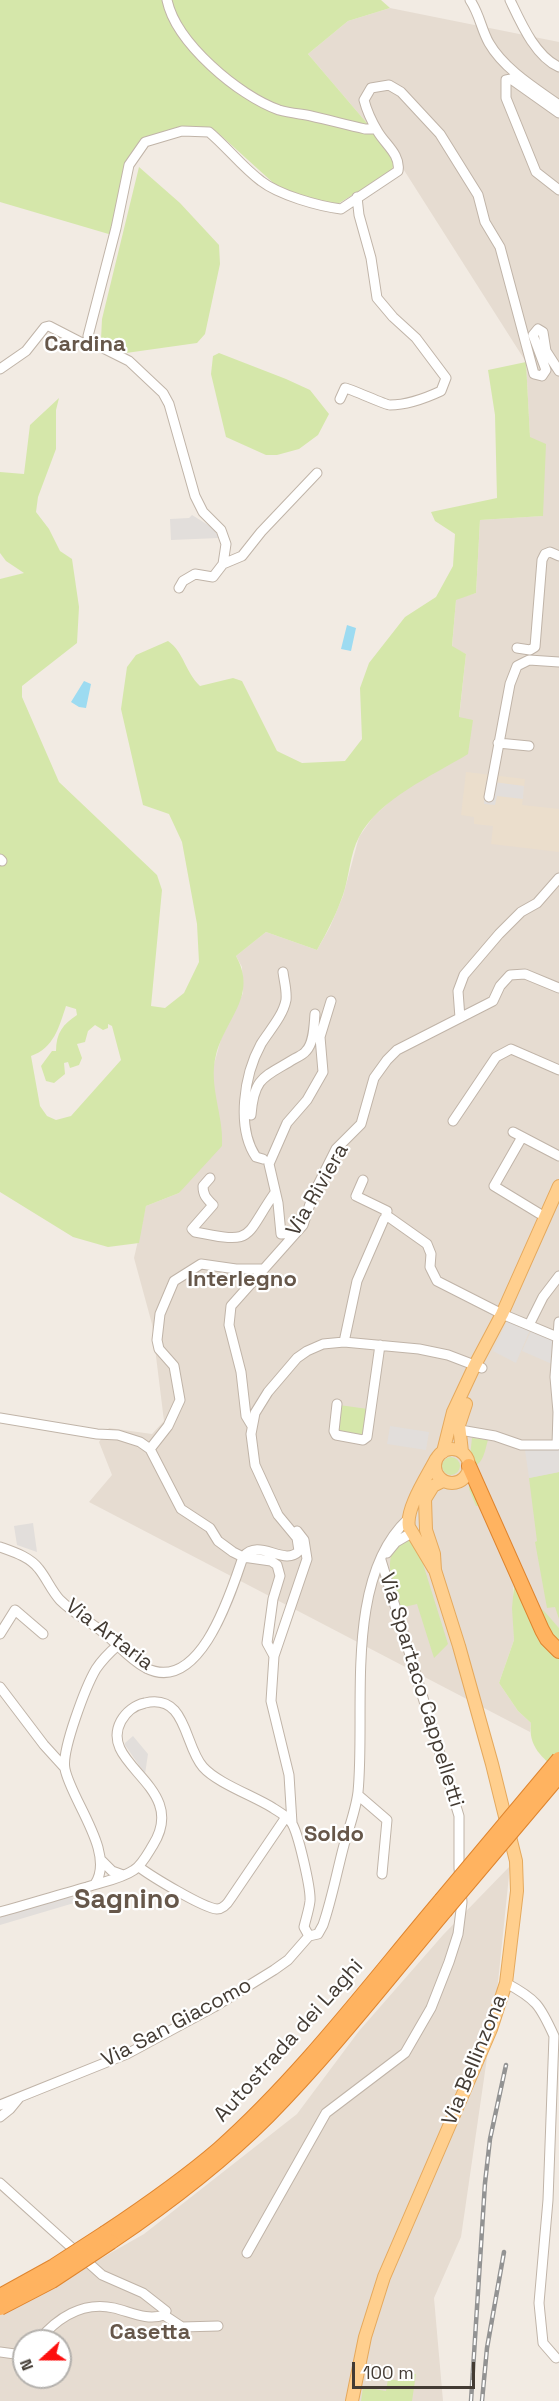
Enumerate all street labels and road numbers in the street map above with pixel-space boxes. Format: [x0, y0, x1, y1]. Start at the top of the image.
street label: Via Riviera [281, 1139, 355, 1241]
street label: Via Spartaco Cappelletti [373, 1570, 469, 1810]
street label: Via Artaria [60, 1594, 158, 1676]
street label: Autostrada dei Laghi [209, 1954, 369, 2128]
street label: Via San Giacomo [98, 1973, 256, 2073]
street label: Via Bellinzona [437, 1991, 513, 2129]

